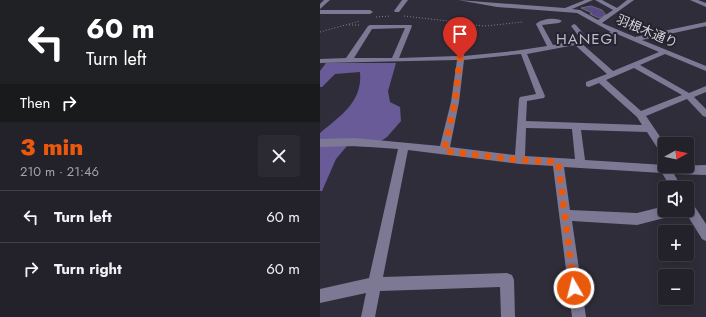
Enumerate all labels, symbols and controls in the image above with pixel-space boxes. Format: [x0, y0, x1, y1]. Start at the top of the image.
text: 60 m [86, 8, 155, 49]
street label: 羽根木通り [613, 10, 681, 52]
icon: left [20, 16, 72, 68]
pin [443, 17, 477, 58]
icon: arrive [449, 23, 471, 45]
district label: HANEGI [556, 28, 618, 50]
text: Turn left [86, 46, 146, 72]
text: Then [20, 92, 50, 114]
icon: right [58, 92, 80, 114]
text: 3 min [20, 129, 84, 164]
button: close [258, 135, 300, 177]
north arrow [658, 137, 694, 173]
map controls [658, 137, 694, 305]
text: 210 m · 21:46 [20, 162, 99, 181]
button: sound [658, 181, 694, 217]
icon: left [20, 206, 42, 228]
text: Turn left [54, 206, 112, 228]
text: 60 m [266, 206, 300, 228]
button: + [658, 225, 694, 261]
icon: right [20, 258, 42, 280]
text: Turn right [54, 258, 122, 280]
text: 60 m [266, 258, 300, 280]
position arrow [553, 267, 595, 309]
button: − [658, 269, 694, 305]

